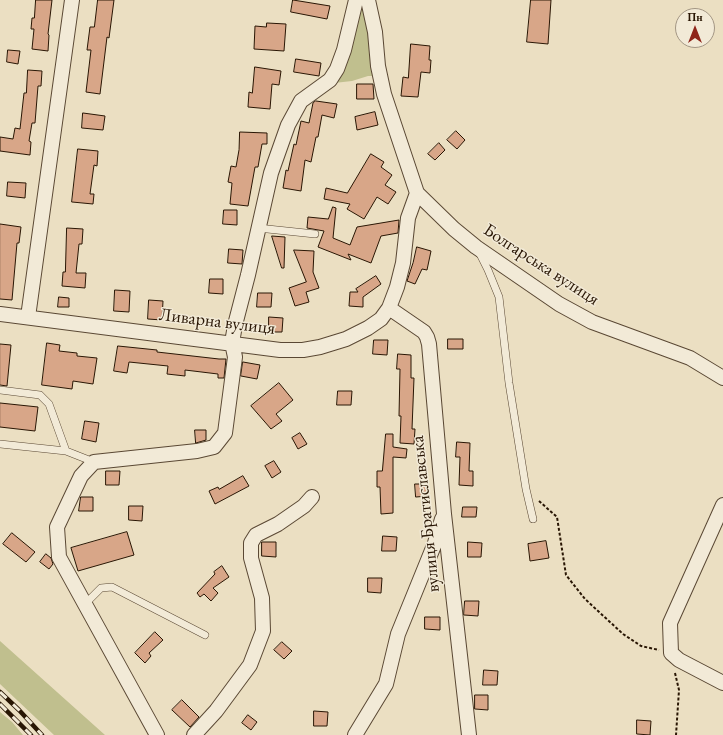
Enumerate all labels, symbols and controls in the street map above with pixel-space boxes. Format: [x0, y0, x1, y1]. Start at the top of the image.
north arrow [675, 8, 715, 48]
text: Пн [687, 10, 703, 24]
street label: Болгарська вулиця [479, 219, 603, 311]
street label: Ливарна вулиця [158, 304, 276, 340]
street label: вулиця Братиславська [407, 435, 445, 593]

